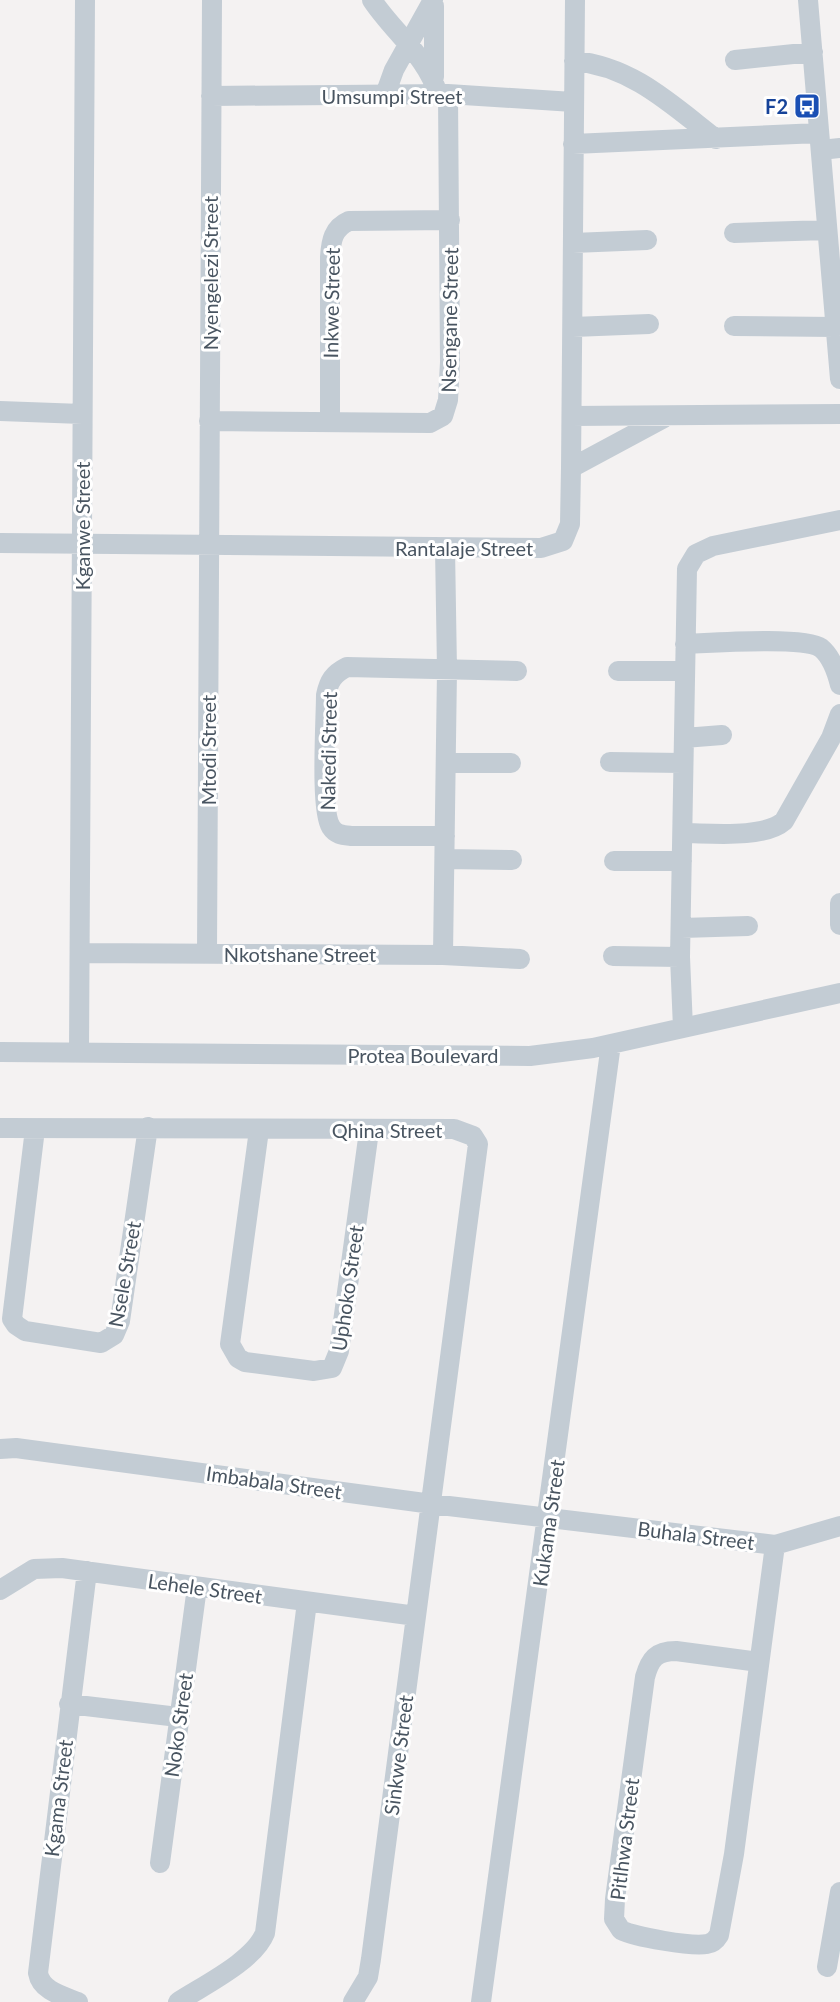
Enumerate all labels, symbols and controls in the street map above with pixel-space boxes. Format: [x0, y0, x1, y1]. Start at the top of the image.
street label: Umsumpi Street [322, 84, 462, 108]
bus stop icon: F2 [792, 91, 822, 121]
place label: F2 [765, 94, 788, 118]
street label: Nyengelezi Street [198, 196, 222, 350]
street label: Inkwe Street [318, 247, 344, 359]
street label: Nsengane Street [436, 247, 462, 393]
street label: Kganwe Street [70, 462, 94, 590]
street label: Rantalaje Street [395, 536, 533, 560]
street label: Nakedi Street [315, 691, 341, 811]
street label: Mtodi Street [196, 695, 220, 805]
street label: Nkotshane Street [224, 942, 376, 966]
street label: Protea Boulevard [347, 1043, 499, 1067]
street label: Qhina Street [332, 1118, 442, 1142]
street label: Nsele Street [103, 1219, 145, 1329]
street label: Uphoko Street [326, 1224, 368, 1352]
street label: Kukama Street [527, 1458, 569, 1588]
street label: Imbabala Street [205, 1461, 343, 1503]
street label: Buhala Street [636, 1516, 756, 1554]
street label: Lehele Street [146, 1568, 264, 1608]
street label: Noko Street [159, 1671, 197, 1779]
street label: Sinkwe Street [379, 1694, 417, 1816]
street label: Kgama Street [39, 1738, 77, 1858]
street label: Pitlhwa Street [605, 1776, 643, 1902]

